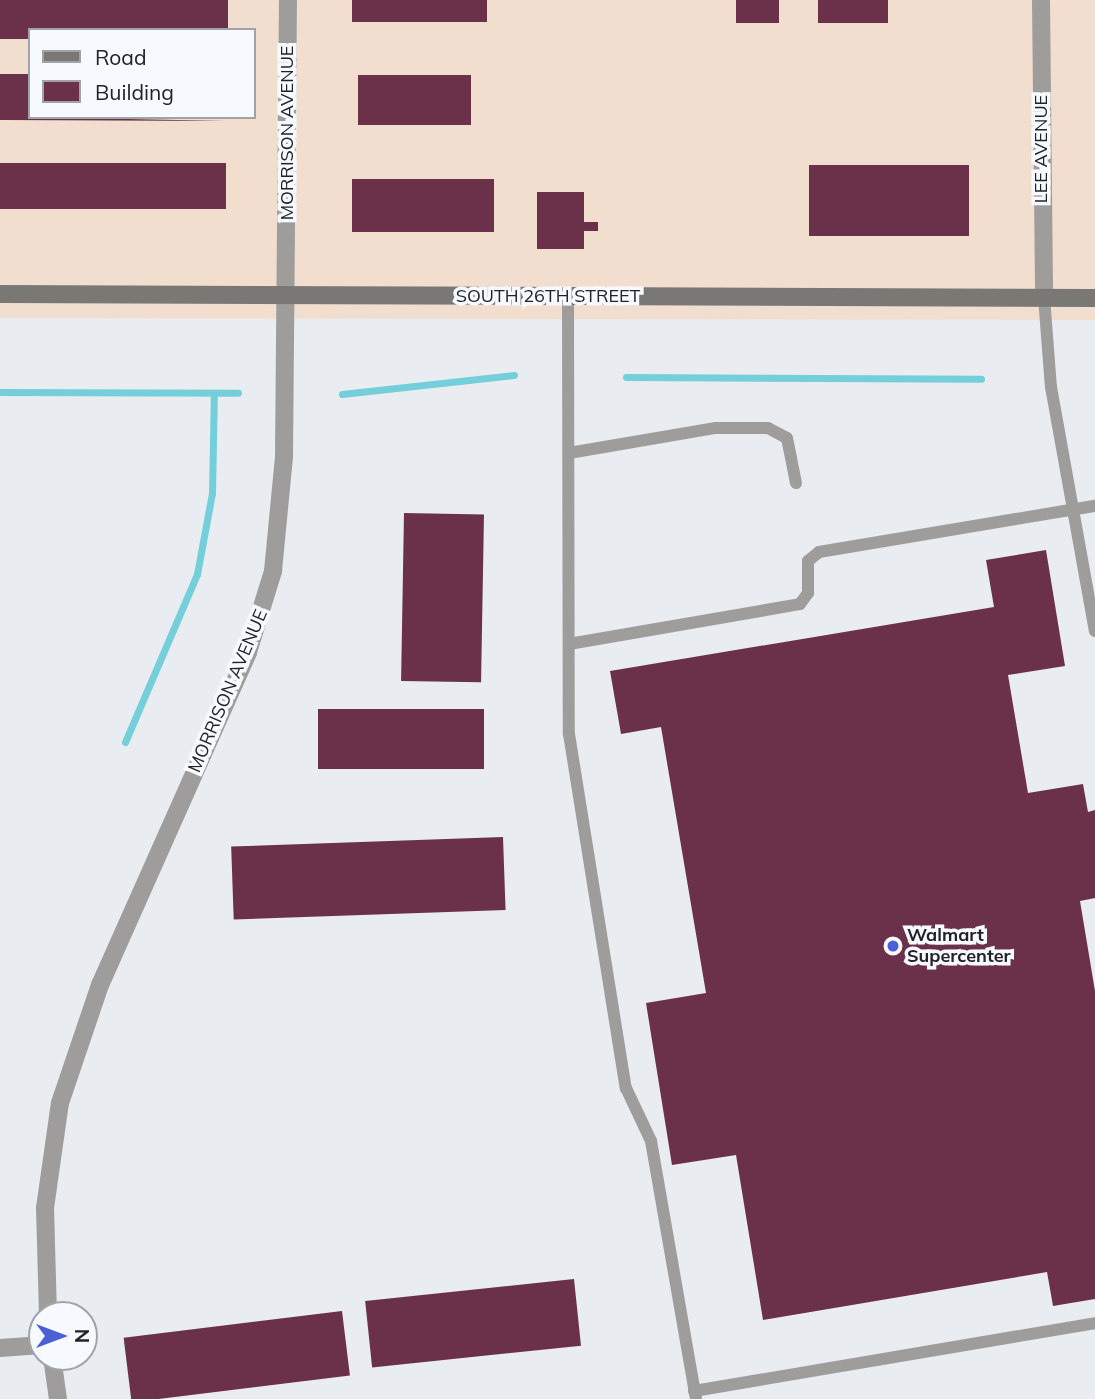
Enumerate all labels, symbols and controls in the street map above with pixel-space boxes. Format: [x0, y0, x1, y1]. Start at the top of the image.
legend [28, 28, 256, 119]
text: Road [95, 44, 146, 70]
street label: MORRISON AVENUE [276, 46, 298, 220]
text: Building [95, 79, 174, 105]
street label: LEE AVENUE [1030, 95, 1052, 203]
street label: SOUTH 26TH STREET [456, 285, 640, 307]
street label: MORRISON AVENUE [184, 606, 272, 776]
place label: Walmart Supercenter [907, 925, 1011, 968]
marker: Walmart Supercenter [885, 938, 901, 954]
north arrow [28, 1301, 98, 1371]
text: N [70, 1329, 94, 1343]

